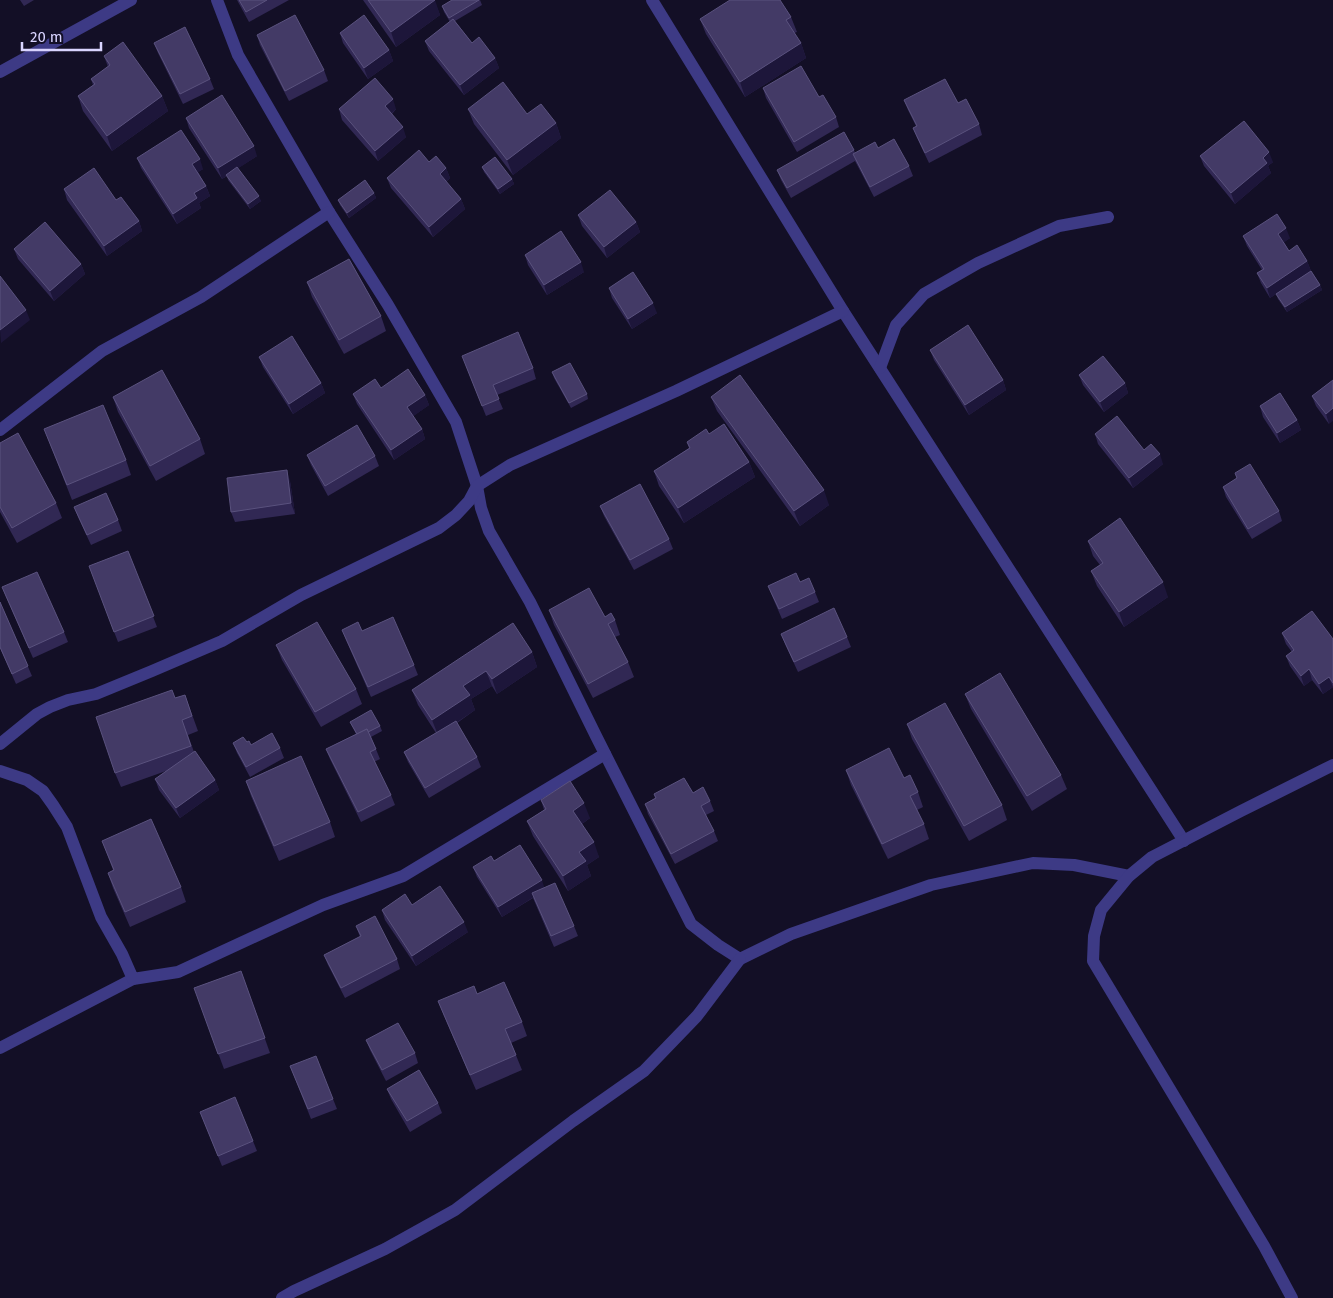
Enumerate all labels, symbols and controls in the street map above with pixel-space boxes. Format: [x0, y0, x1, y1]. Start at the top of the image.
scale bar [22, 20, 101, 52]
text: 20 m [30, 28, 63, 46]

